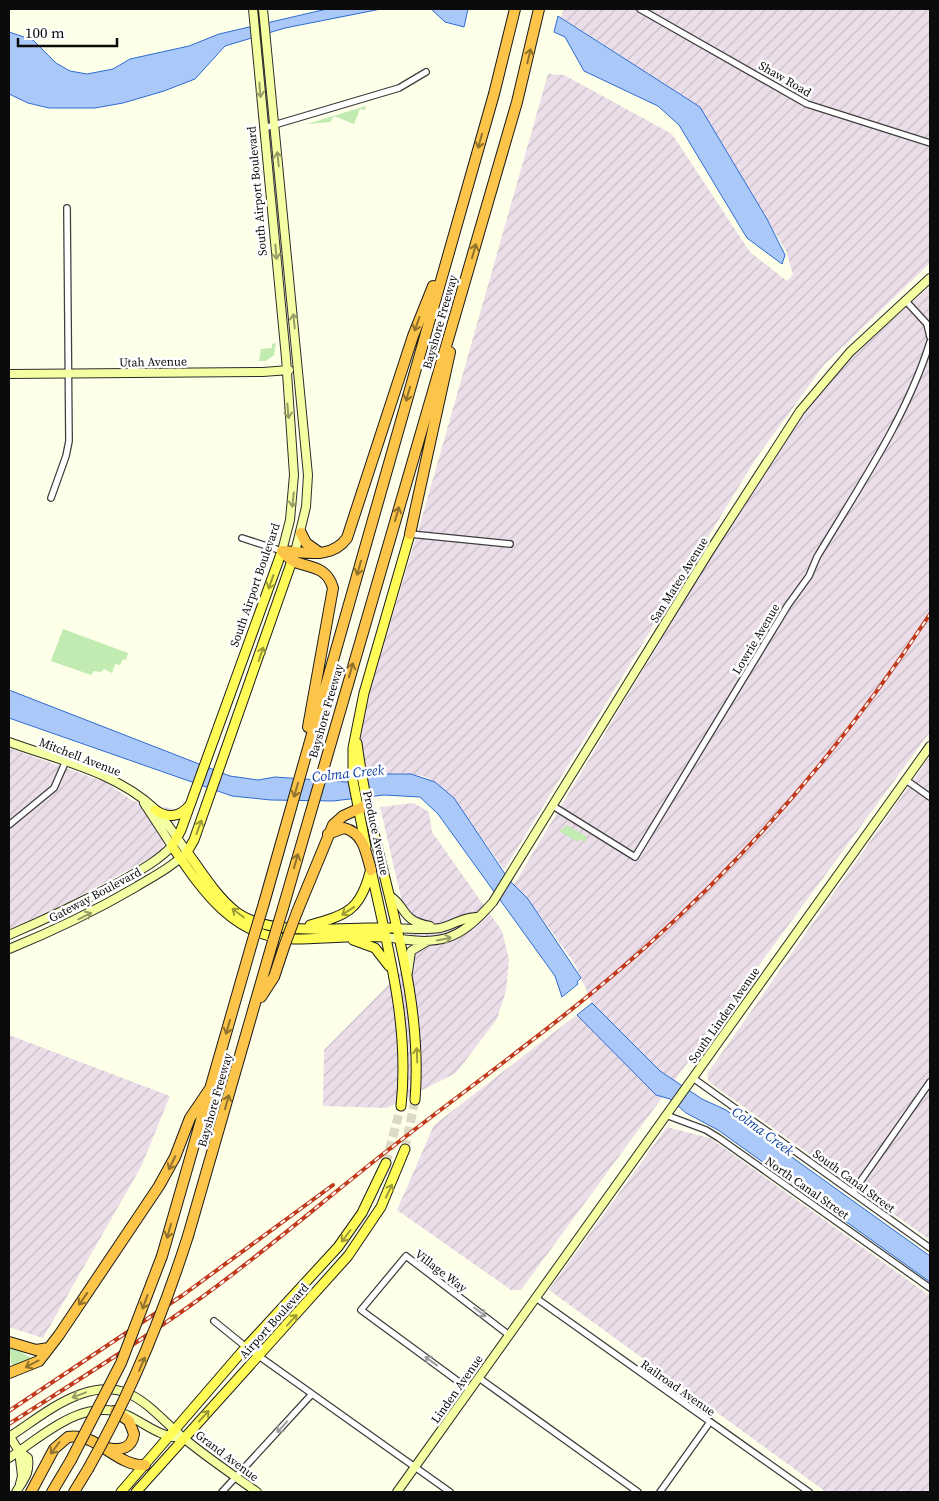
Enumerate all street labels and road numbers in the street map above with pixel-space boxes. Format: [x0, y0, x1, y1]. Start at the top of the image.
street label: Shaw Road [756, 58, 814, 101]
street label: South Airport Boulevard [243, 125, 271, 256]
street label: Bayshore Freeway [419, 272, 461, 371]
street label: Utah Avenue [119, 353, 187, 371]
street label: South Airport Boulevard [226, 521, 284, 649]
street label: San Mateo Avenue [646, 534, 712, 626]
street label: Lowrie Avenue [729, 601, 783, 677]
street label: Bayshore Freeway [305, 661, 347, 760]
street label: Mitchell Avenue [37, 734, 123, 780]
street label: Produce Avenue [359, 789, 393, 877]
street label: Gateway Boulevard [46, 864, 144, 926]
street label: South Linden Avenue [685, 964, 763, 1066]
street label: Bayshore Freeway [194, 1050, 236, 1149]
street label: South Canal Street [810, 1146, 898, 1216]
street label: North Canal Street [762, 1153, 852, 1223]
street label: Village Way [412, 1246, 471, 1297]
street label: Airport Boulevard [236, 1280, 312, 1362]
street label: Linden Avenue [427, 1351, 487, 1427]
street label: Railroad Avenue [637, 1356, 719, 1420]
street label: Grand Avenue [192, 1427, 262, 1485]

